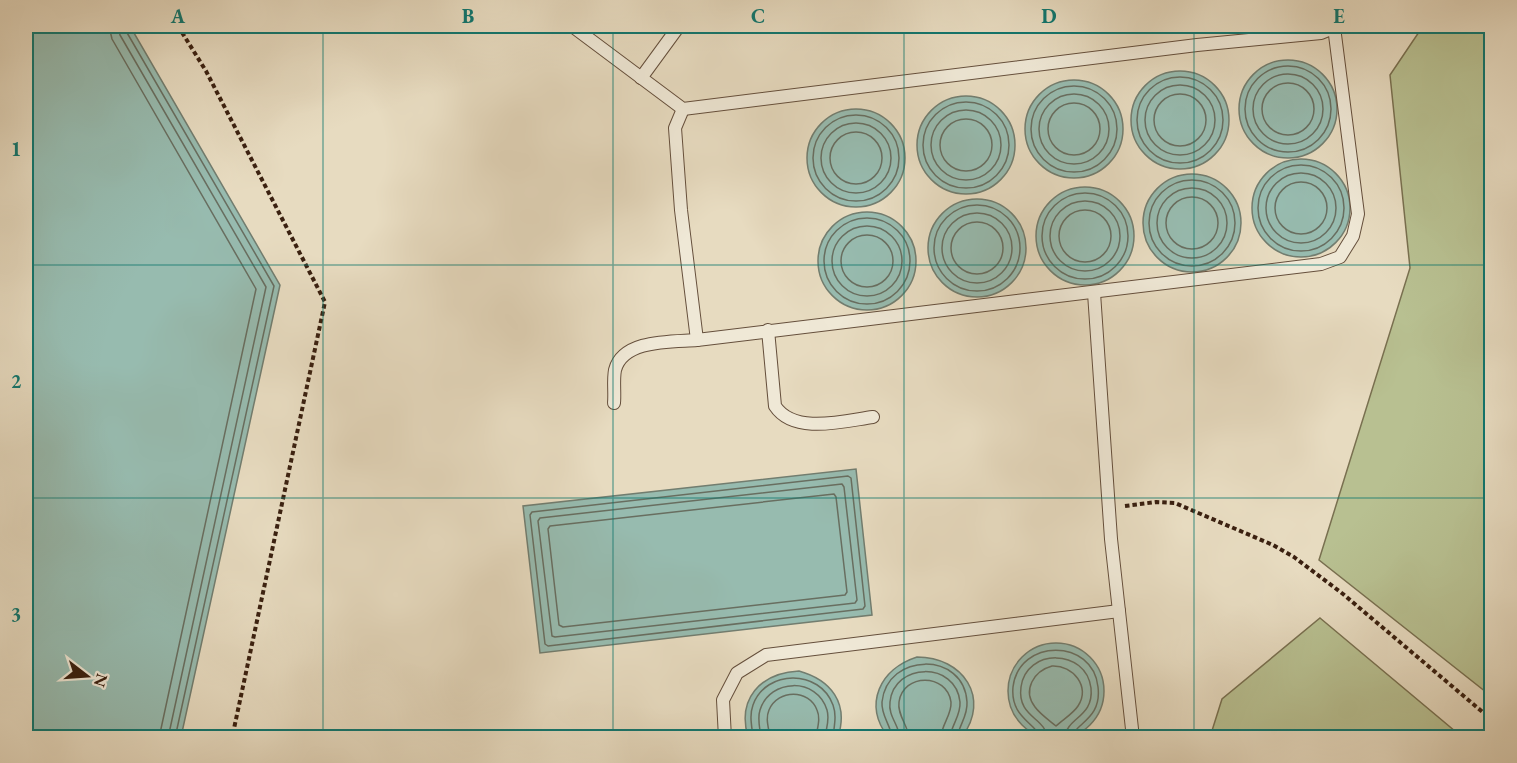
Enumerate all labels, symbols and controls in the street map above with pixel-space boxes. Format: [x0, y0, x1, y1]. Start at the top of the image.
text: A [170, 3, 186, 29]
text: B [462, 3, 474, 29]
text: C [751, 3, 765, 29]
text: D [1041, 3, 1057, 29]
text: E [1333, 3, 1345, 29]
text: 1 [11, 136, 21, 162]
text: 2 [11, 368, 22, 394]
text: 3 [11, 601, 21, 627]
north arrow [57, 646, 117, 706]
text: N [89, 671, 113, 690]

